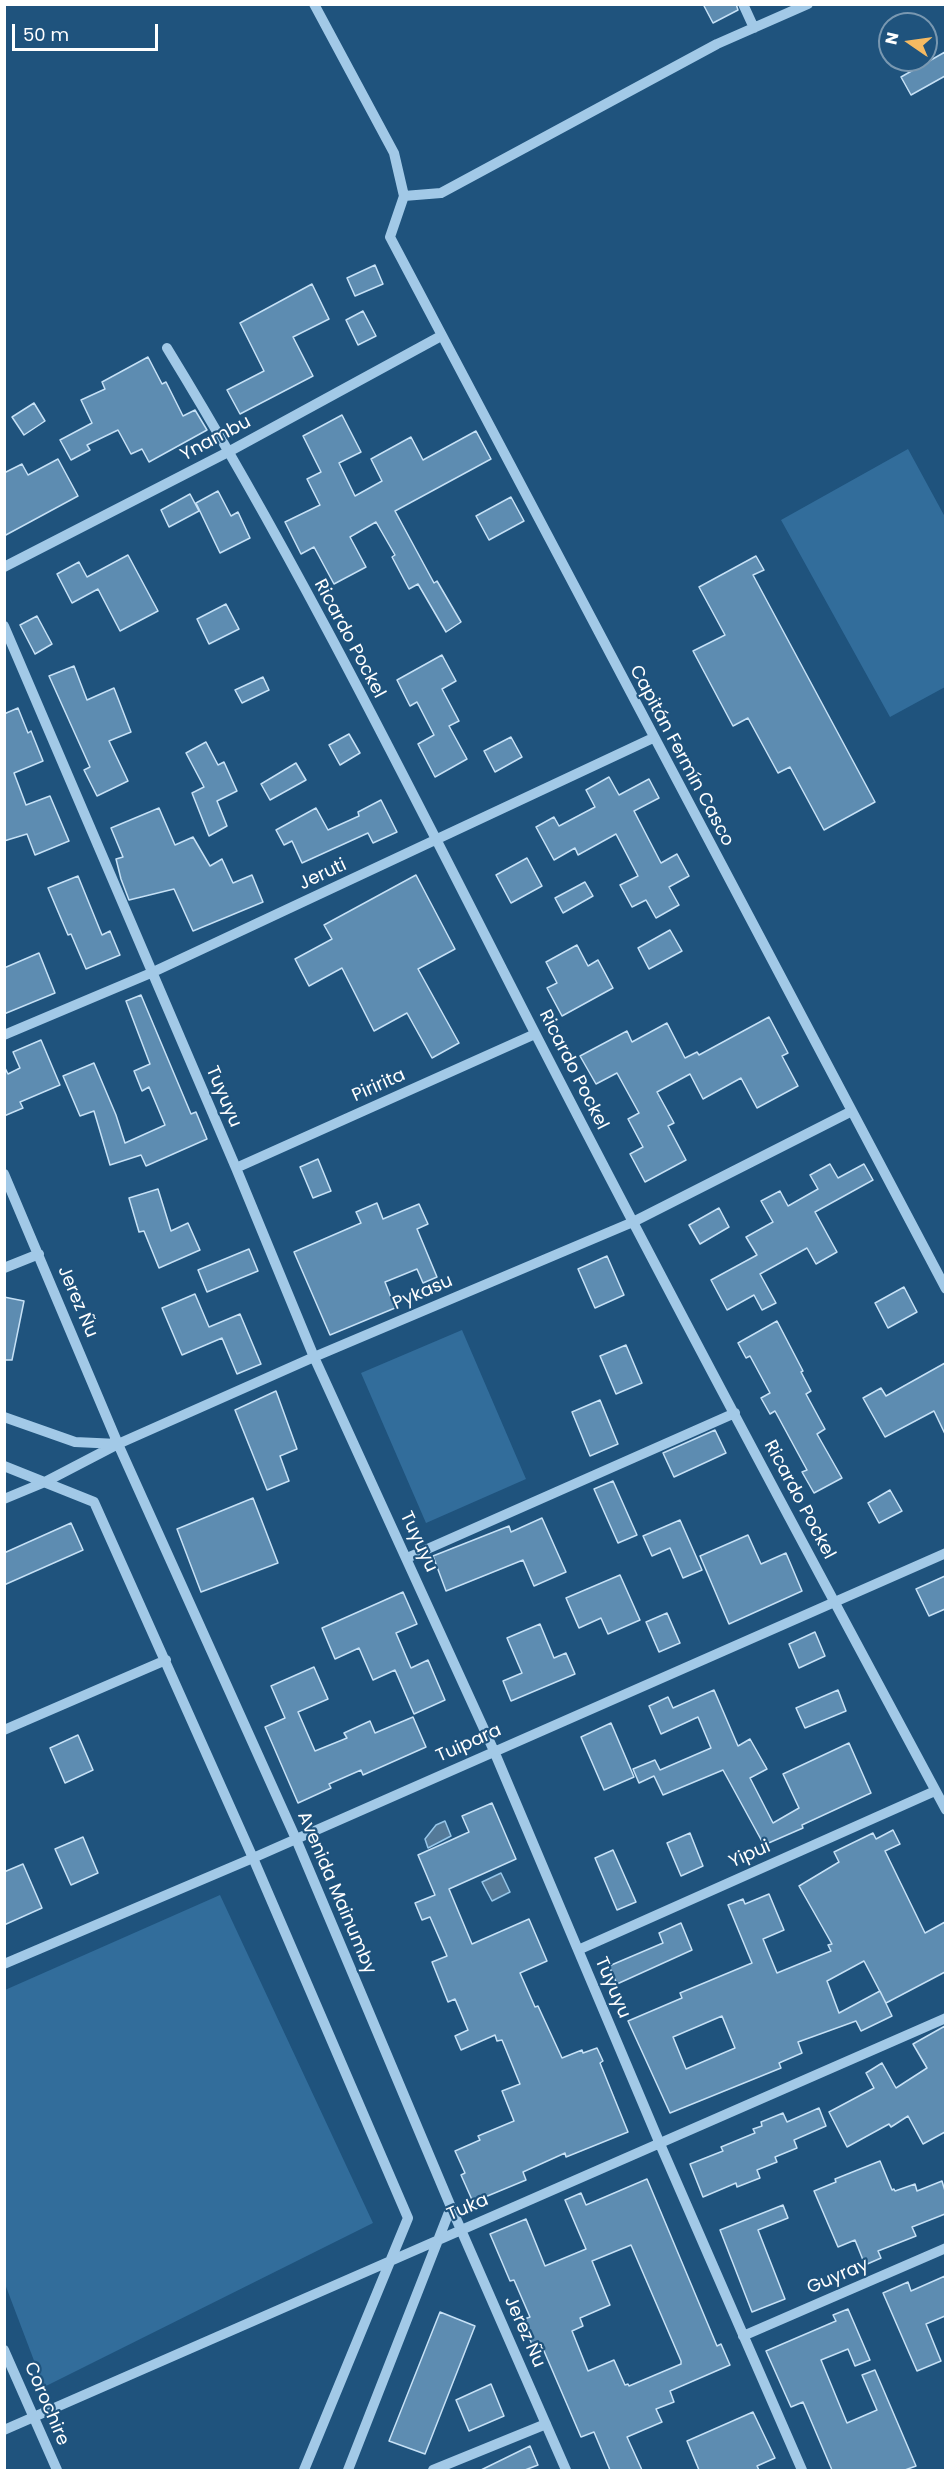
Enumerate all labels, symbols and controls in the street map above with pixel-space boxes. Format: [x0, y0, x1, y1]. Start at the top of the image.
scale bar [15, 12, 160, 50]
north arrow [878, 12, 938, 72]
text: 50 m [23, 22, 69, 47]
text: N [879, 30, 904, 47]
street label: Ynambu [177, 412, 255, 466]
street label: Ricardo Pockel [309, 576, 389, 702]
street label: Capitán Fermín Casco [624, 662, 738, 850]
street label: Jeruti [296, 855, 350, 895]
street label: Ricardo Pockel [534, 1007, 612, 1133]
street label: Tuyuyu [200, 1063, 246, 1131]
street label: Piririta [349, 1065, 409, 1107]
street label: Jerez Ñu [52, 1263, 102, 1341]
street label: Pykasu [390, 1271, 456, 1315]
street label: Ricardo Pockel [759, 1437, 839, 1563]
street label: Tuyuyu [395, 1508, 441, 1576]
street label: Tuipara [433, 1720, 505, 1768]
street label: Avenida Mainumby [292, 1808, 380, 1978]
street label: Yipui [726, 1836, 774, 1874]
street label: Tuyuyu [589, 1954, 635, 2022]
street label: Tuka [444, 2190, 492, 2226]
street label: Guyray [804, 2254, 872, 2300]
street label: Jerez Ñu [499, 2293, 549, 2371]
street label: Corochire [19, 2359, 73, 2449]

